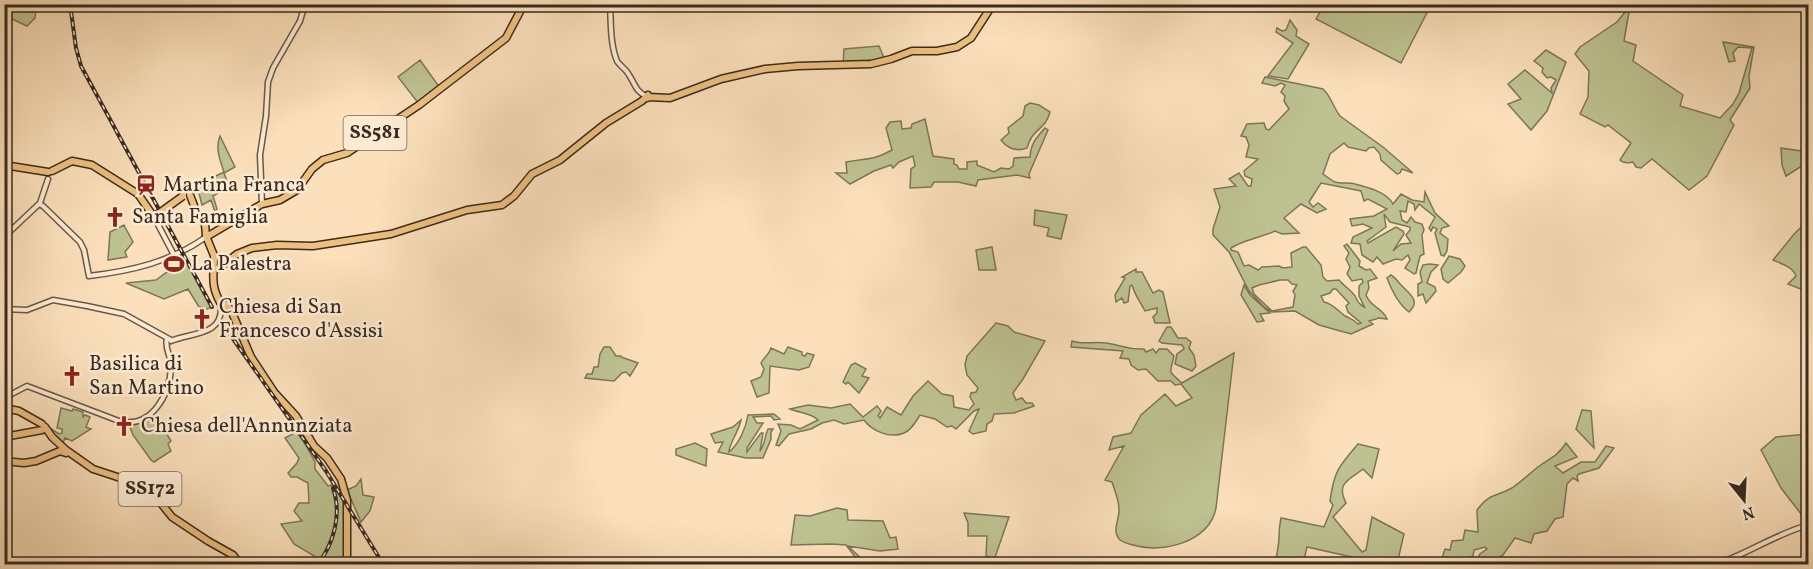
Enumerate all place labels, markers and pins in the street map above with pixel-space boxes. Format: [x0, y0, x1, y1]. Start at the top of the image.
place label: Martina Franca [163, 171, 306, 200]
station icon: Martina Franca [134, 173, 158, 197]
place label: Santa Famiglia [132, 203, 269, 232]
church icon: Santa Famiglia [103, 205, 127, 229]
place label: La Palestra [191, 250, 292, 279]
sports icon: La Palestra [162, 252, 186, 276]
place label: Chiesa di San Francesco d'Assisi [219, 293, 383, 346]
church icon: Chiesa di San Francesco d'Assisi [190, 307, 214, 331]
place label: Basilica di San Martino [89, 350, 204, 403]
church icon: Basilica di San Martino [60, 364, 84, 388]
place label: Chiesa dell'Annunziata [141, 412, 353, 441]
church icon: Chiesa dell'Annunziata [112, 414, 136, 438]

